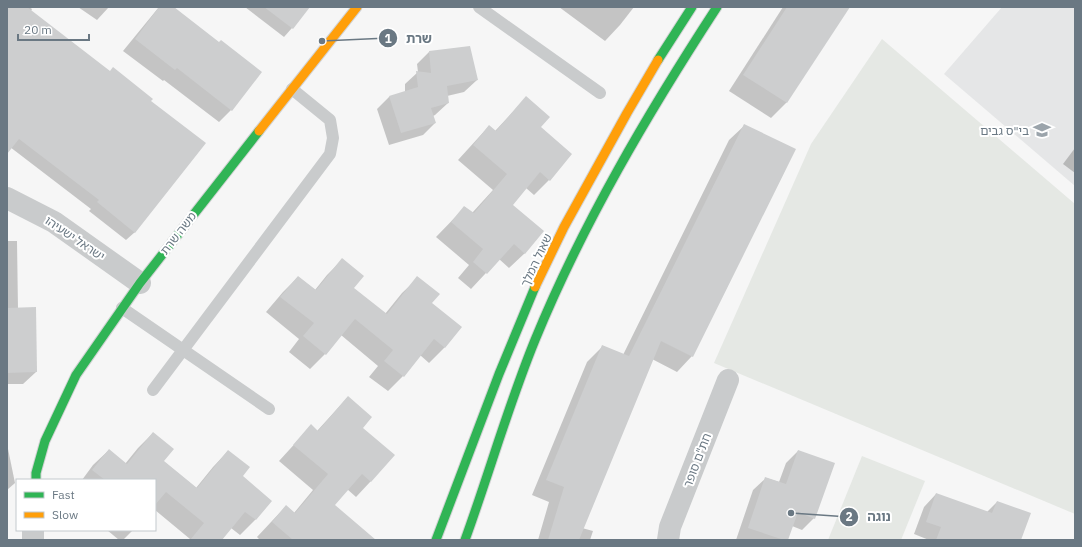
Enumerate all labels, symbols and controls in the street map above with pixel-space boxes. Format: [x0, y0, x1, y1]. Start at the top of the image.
scale bar [18, 16, 89, 42]
text: 20 m [24, 22, 52, 37]
callout: שרת [378, 26, 440, 51]
text: שרת [406, 30, 432, 47]
text: 1 [384, 31, 392, 46]
school or university icon: בי"ס גבים [1032, 120, 1052, 140]
place label: בי"ס גבים [980, 123, 1029, 138]
street label: משה שרת [157, 209, 199, 257]
street label: ישראל ישעיהו [42, 213, 108, 263]
street label: שאול המלך [517, 231, 555, 289]
street label: חת"ם סופר [680, 431, 714, 489]
legend [16, 479, 156, 531]
text: Fast [52, 487, 75, 502]
callout: נוגה [839, 504, 899, 529]
text: Slow [52, 507, 78, 522]
text: נוגה [867, 508, 891, 525]
text: 2 [845, 509, 853, 524]

